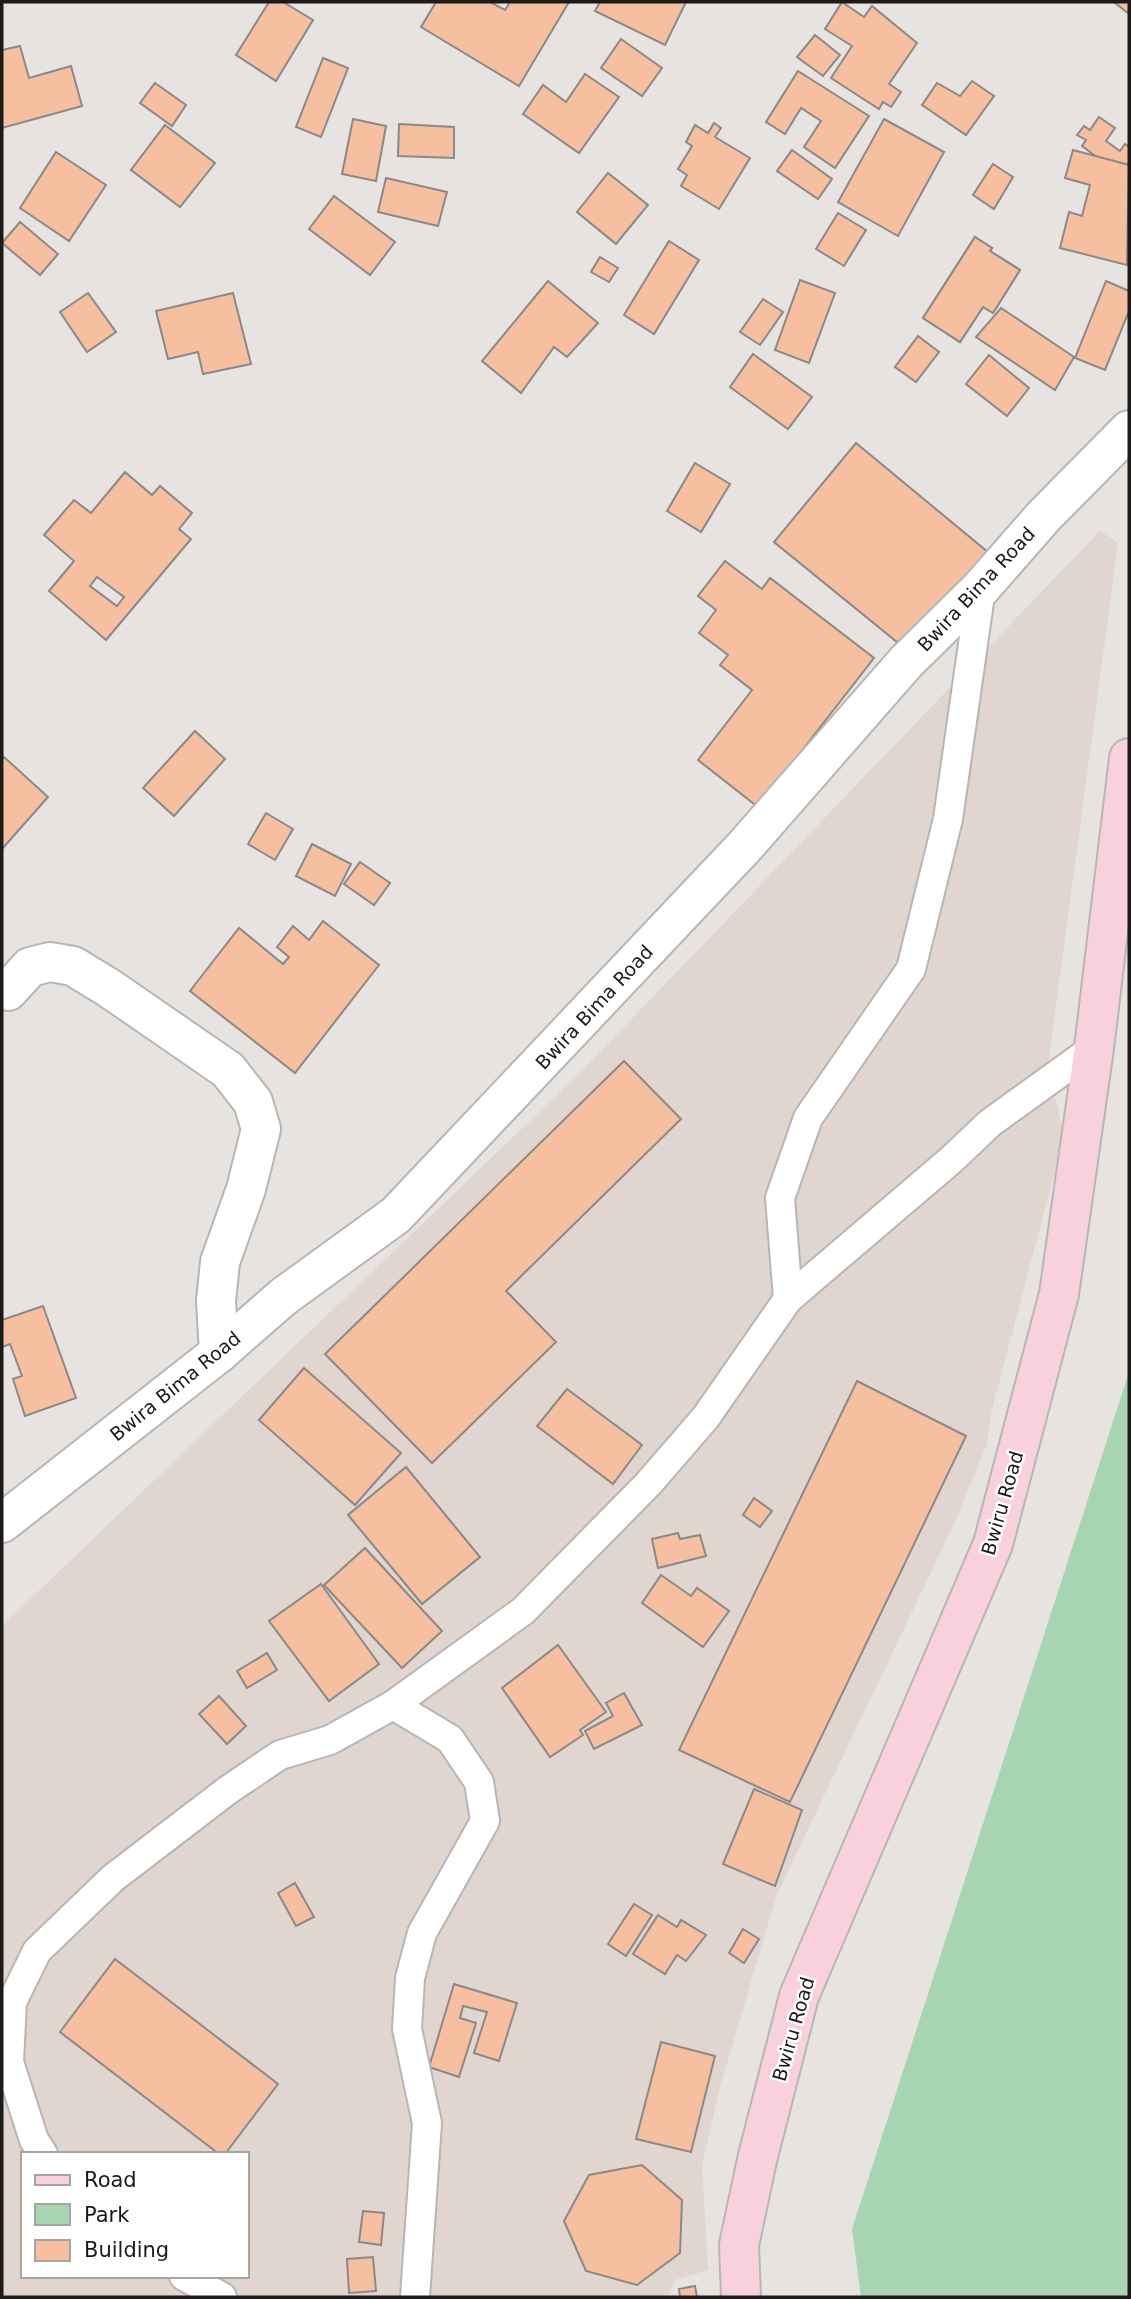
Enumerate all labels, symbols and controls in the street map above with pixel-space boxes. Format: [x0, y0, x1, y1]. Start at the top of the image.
street label: Bwira Bima Road [913, 522, 1039, 656]
street label: Bwira Bima Road [531, 940, 657, 1074]
street label: Bwira Bima Road [105, 1327, 245, 1445]
street label: Bwiru Road [977, 1448, 1027, 1558]
street label: Bwiru Road [768, 1974, 818, 2084]
legend [21, 2152, 248, 2278]
text: Road [84, 2168, 137, 2192]
text: Park [84, 2203, 130, 2227]
text: Building [84, 2238, 169, 2262]

